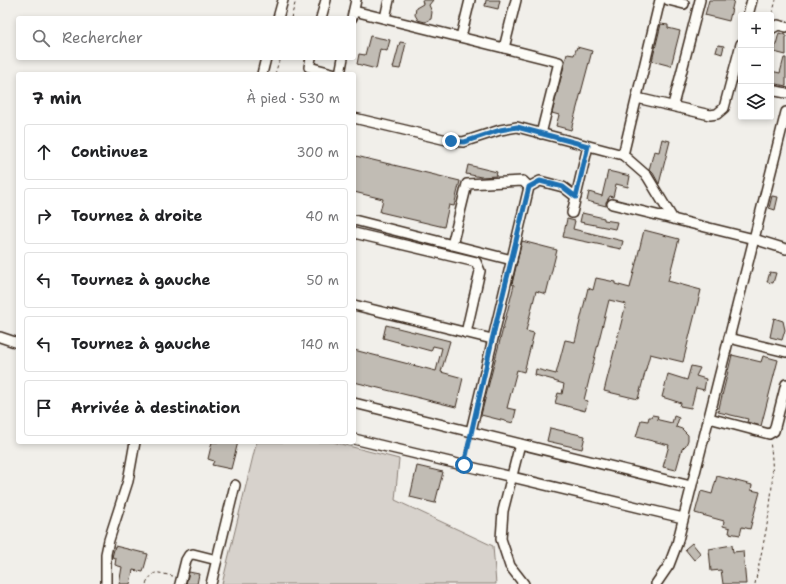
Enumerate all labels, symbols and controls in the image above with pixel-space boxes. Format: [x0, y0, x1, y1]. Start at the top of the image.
map controls [738, 12, 774, 120]
button: + [738, 12, 774, 48]
search box [16, 16, 356, 60]
icon: search [30, 27, 52, 49]
text: Rechercher [62, 28, 143, 48]
button: − [738, 48, 774, 84]
button: layers [738, 84, 774, 120]
text: 7 min [32, 87, 82, 109]
text: À pied · 530 m [247, 90, 340, 107]
route end [442, 132, 460, 150]
icon: ahead [33, 141, 55, 163]
text: Continuez [71, 142, 148, 162]
text: 300 m [296, 144, 339, 161]
icon: right [33, 205, 55, 227]
text: Tournez à droite [71, 206, 203, 226]
text: 40 m [305, 208, 339, 225]
icon: left [33, 269, 55, 291]
text: Tournez à gauche [71, 270, 211, 290]
text: 50 m [306, 272, 339, 289]
icon: left [33, 333, 55, 355]
text: Tournez à gauche [71, 334, 211, 354]
text: 140 m [300, 336, 339, 353]
icon: arrive [33, 397, 55, 419]
text: Arrivée à destination [71, 398, 240, 418]
route start [455, 456, 473, 474]

